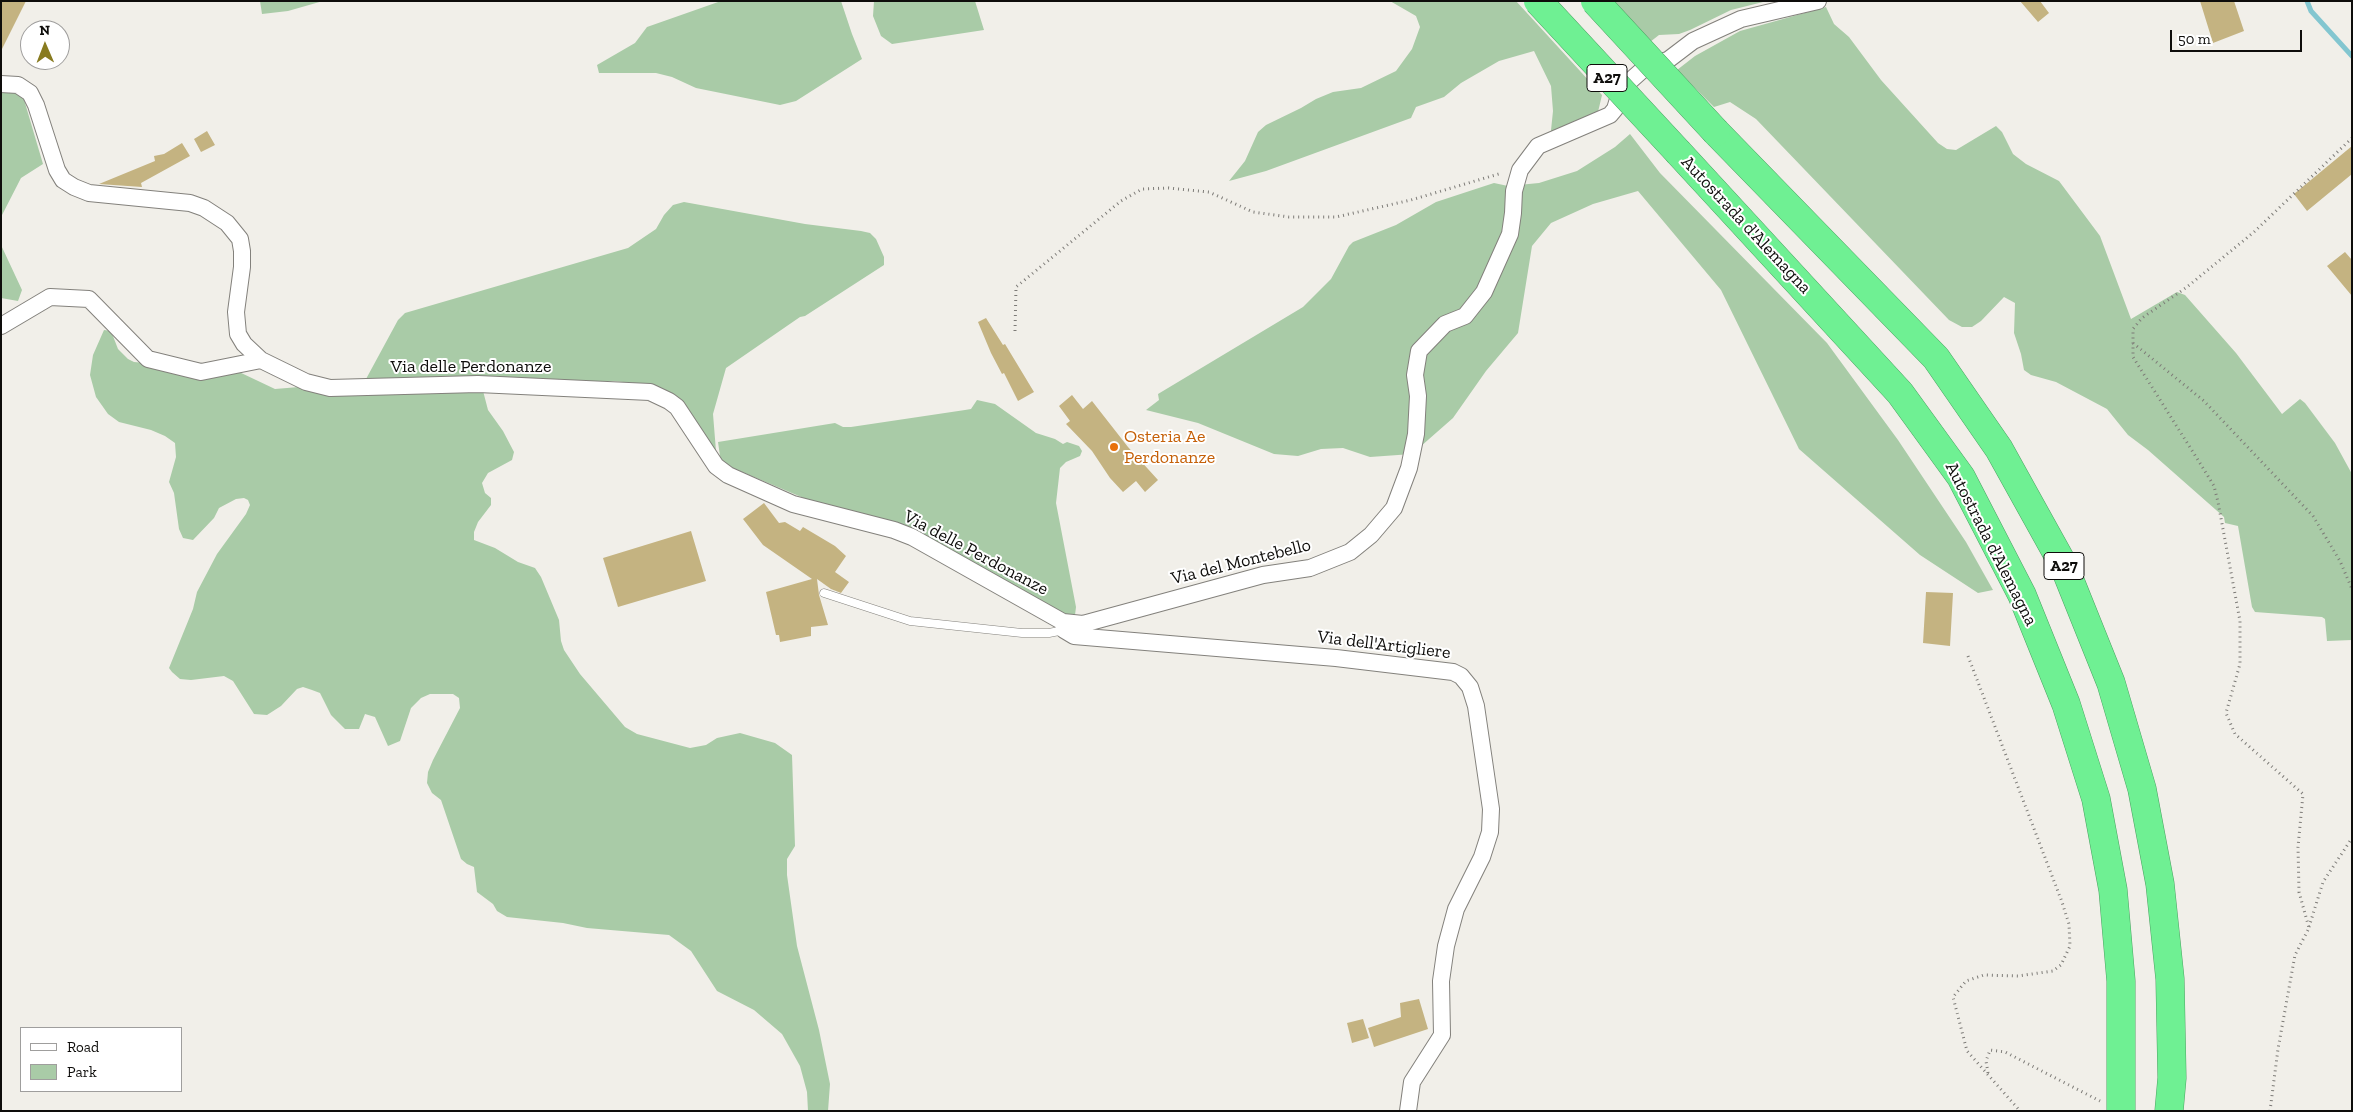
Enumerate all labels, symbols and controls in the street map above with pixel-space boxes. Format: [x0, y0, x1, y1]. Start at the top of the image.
north arrow [20, 20, 70, 70]
scale bar [2173, 20, 2306, 52]
text: N [39, 22, 50, 39]
text: 50 m [2178, 30, 2211, 48]
road number: A27 [1587, 64, 1627, 92]
street label: Autostrada d'Alemagna [1676, 151, 1816, 299]
street label: Via delle Perdonanze [391, 356, 551, 378]
place label: Osteria Ae Perdonanze [1124, 426, 1215, 468]
marker: Osteria Ae Perdonanze [1108, 441, 1120, 453]
street label: Autostrada d'Alemagna [1940, 459, 2042, 629]
street label: Via delle Perdonanze [900, 506, 1052, 600]
street label: Via del Montebello [1169, 534, 1313, 590]
road number: A27 [2044, 552, 2084, 580]
street label: Via dell'Artigliere [1316, 626, 1452, 664]
legend [20, 1027, 182, 1092]
text: Road [67, 1038, 99, 1056]
text: Park [67, 1063, 97, 1081]

